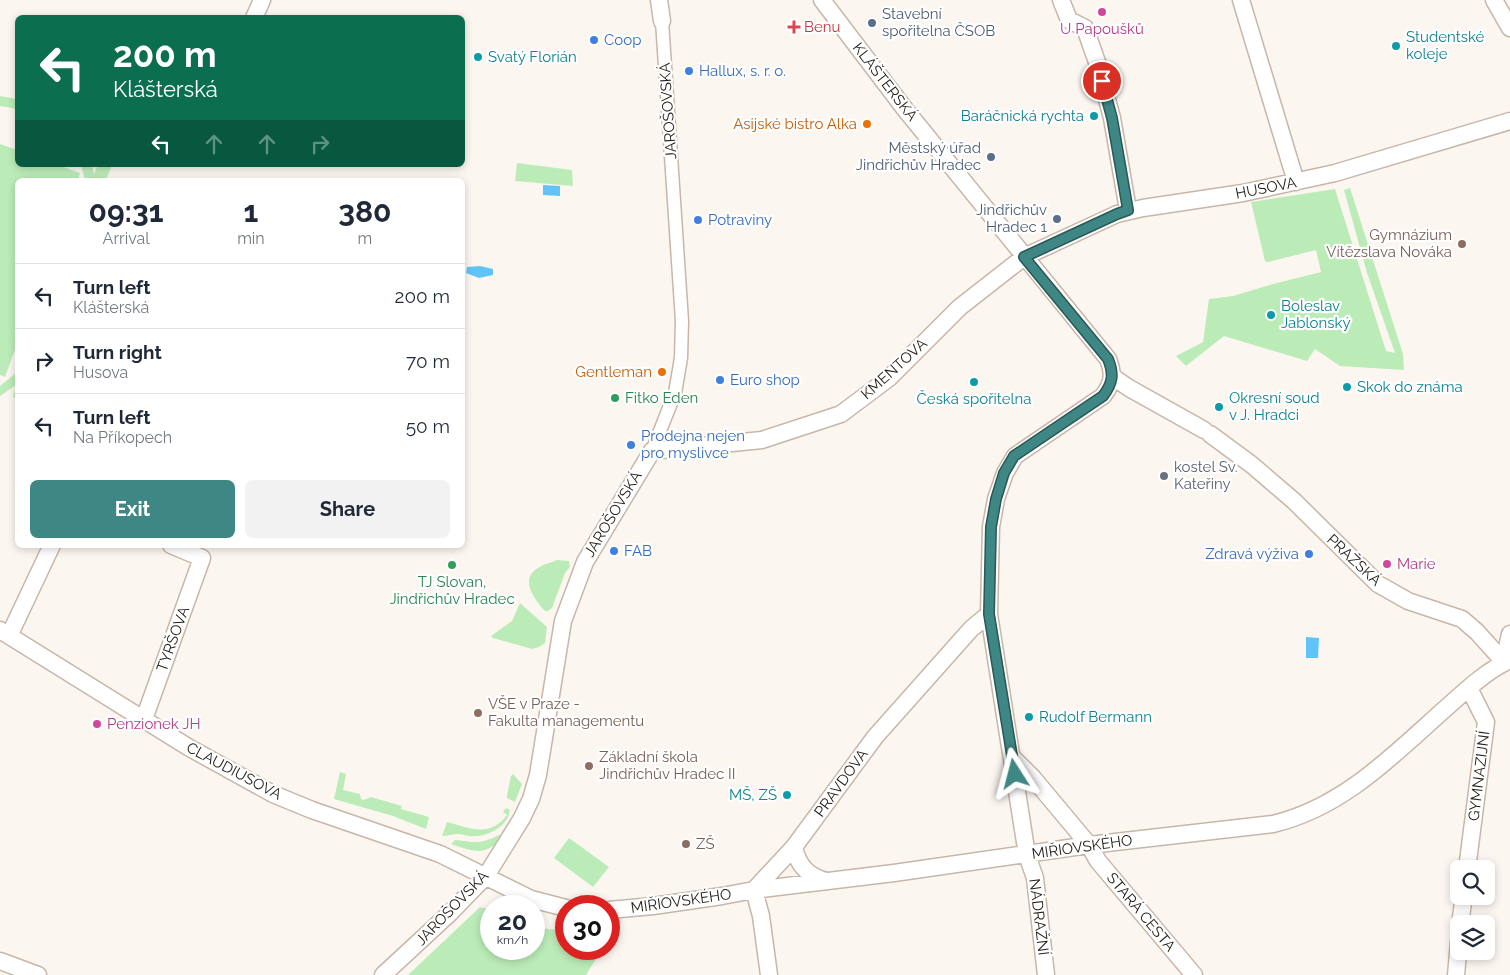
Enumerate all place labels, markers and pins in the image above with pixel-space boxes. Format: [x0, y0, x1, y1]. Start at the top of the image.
place label: Stavební spořitelna ČSOB [882, 5, 995, 40]
marker: U Papoušků [1096, 6, 1108, 18]
marker: Stavební spořitelna ČSOB [866, 17, 878, 29]
place label: Benu [804, 18, 841, 36]
place label: U Papoušků [1060, 20, 1144, 38]
marker: Benu [788, 21, 800, 33]
place label: Studentské koleje [1406, 28, 1485, 63]
place label: Coop [604, 31, 641, 49]
marker: Coop [588, 34, 600, 46]
marker: Studentské koleje [1390, 40, 1402, 52]
place label: Svatý Florián [488, 48, 577, 66]
marker: Svatý Florián [472, 51, 484, 63]
pin [1081, 60, 1123, 102]
place label: Hallux, s. r. o. [699, 62, 786, 80]
marker: Hallux, s. r. o. [683, 65, 695, 77]
place label: Baráčnická rychta [961, 107, 1084, 125]
marker: Baráčnická rychta [1088, 110, 1100, 122]
place label: Asijské bistro Alka [733, 115, 857, 133]
marker: Asijské bistro Alka [861, 118, 873, 130]
place label: Městský úřad Jindřichův Hradec [856, 139, 981, 174]
marker: Městský úřad Jindřichův Hradec [985, 151, 997, 163]
place label: Jindřichův Hradec 1 [976, 201, 1048, 236]
place label: Potraviny [708, 211, 772, 229]
marker: Jindřichův Hradec 1 [1051, 213, 1063, 225]
marker: Potraviny [692, 214, 704, 226]
place label: Gymnázium Vítězslava Nováka [1326, 226, 1452, 261]
marker: Gymnázium Vítězslava Nováka [1456, 238, 1468, 250]
place label: Boleslav Jablonský [1281, 297, 1351, 332]
marker: Boleslav Jablonský [1265, 309, 1277, 321]
place label: Gentleman [575, 363, 652, 381]
marker: Gentleman [656, 366, 668, 378]
place label: Euro shop [730, 371, 800, 389]
marker: Euro shop [714, 374, 726, 386]
marker: Česká spořitelna [968, 376, 980, 388]
place label: Skok do známa [1357, 378, 1463, 396]
marker: Skok do známa [1341, 381, 1353, 393]
place label: Fitko Eden [625, 389, 698, 407]
place label: Česká spořitelna [917, 389, 1031, 408]
place label: Okresní soud v J. Hradci [1229, 389, 1320, 424]
marker: Fitko Eden [609, 392, 621, 404]
marker: Okresní soud v J. Hradci [1213, 401, 1225, 413]
place label: Prodejna nejen pro myslivce [641, 427, 745, 462]
marker: Prodejna nejen pro myslivce [625, 439, 637, 451]
place label: kostel Sv. Kateřiny [1174, 458, 1238, 493]
marker: kostel Sv. Kateřiny [1158, 470, 1170, 482]
place label: FAB [624, 542, 652, 560]
marker: FAB [608, 545, 620, 557]
place label: Zdravá výživa [1205, 545, 1299, 563]
marker: Zdravá výživa [1303, 548, 1315, 560]
place label: Marie [1397, 555, 1436, 573]
marker: Marie [1381, 558, 1393, 570]
marker: TJ Slovan, Jindřichův Hradec [446, 559, 458, 571]
place label: TJ Slovan, Jindřichův Hradec [389, 573, 515, 608]
place label: VŠE v Praze - Fakulta managementu [488, 694, 644, 730]
marker: VŠE v Praze - Fakulta managementu [472, 707, 484, 719]
place label: Rudolf Bermann [1039, 708, 1152, 726]
marker: Rudolf Bermann [1023, 711, 1035, 723]
place label: Penzionek JH [107, 715, 201, 733]
marker: Penzionek JH [91, 718, 103, 730]
place label: Základní škola Jindřichův Hradec II [599, 748, 736, 783]
marker: Základní škola Jindřichův Hradec II [583, 760, 595, 772]
place label: MŠ, ZŠ [729, 785, 777, 804]
marker: MŠ, ZŠ [781, 789, 793, 801]
place label: ZŠ [696, 834, 715, 853]
marker: ZŠ [680, 838, 692, 850]

